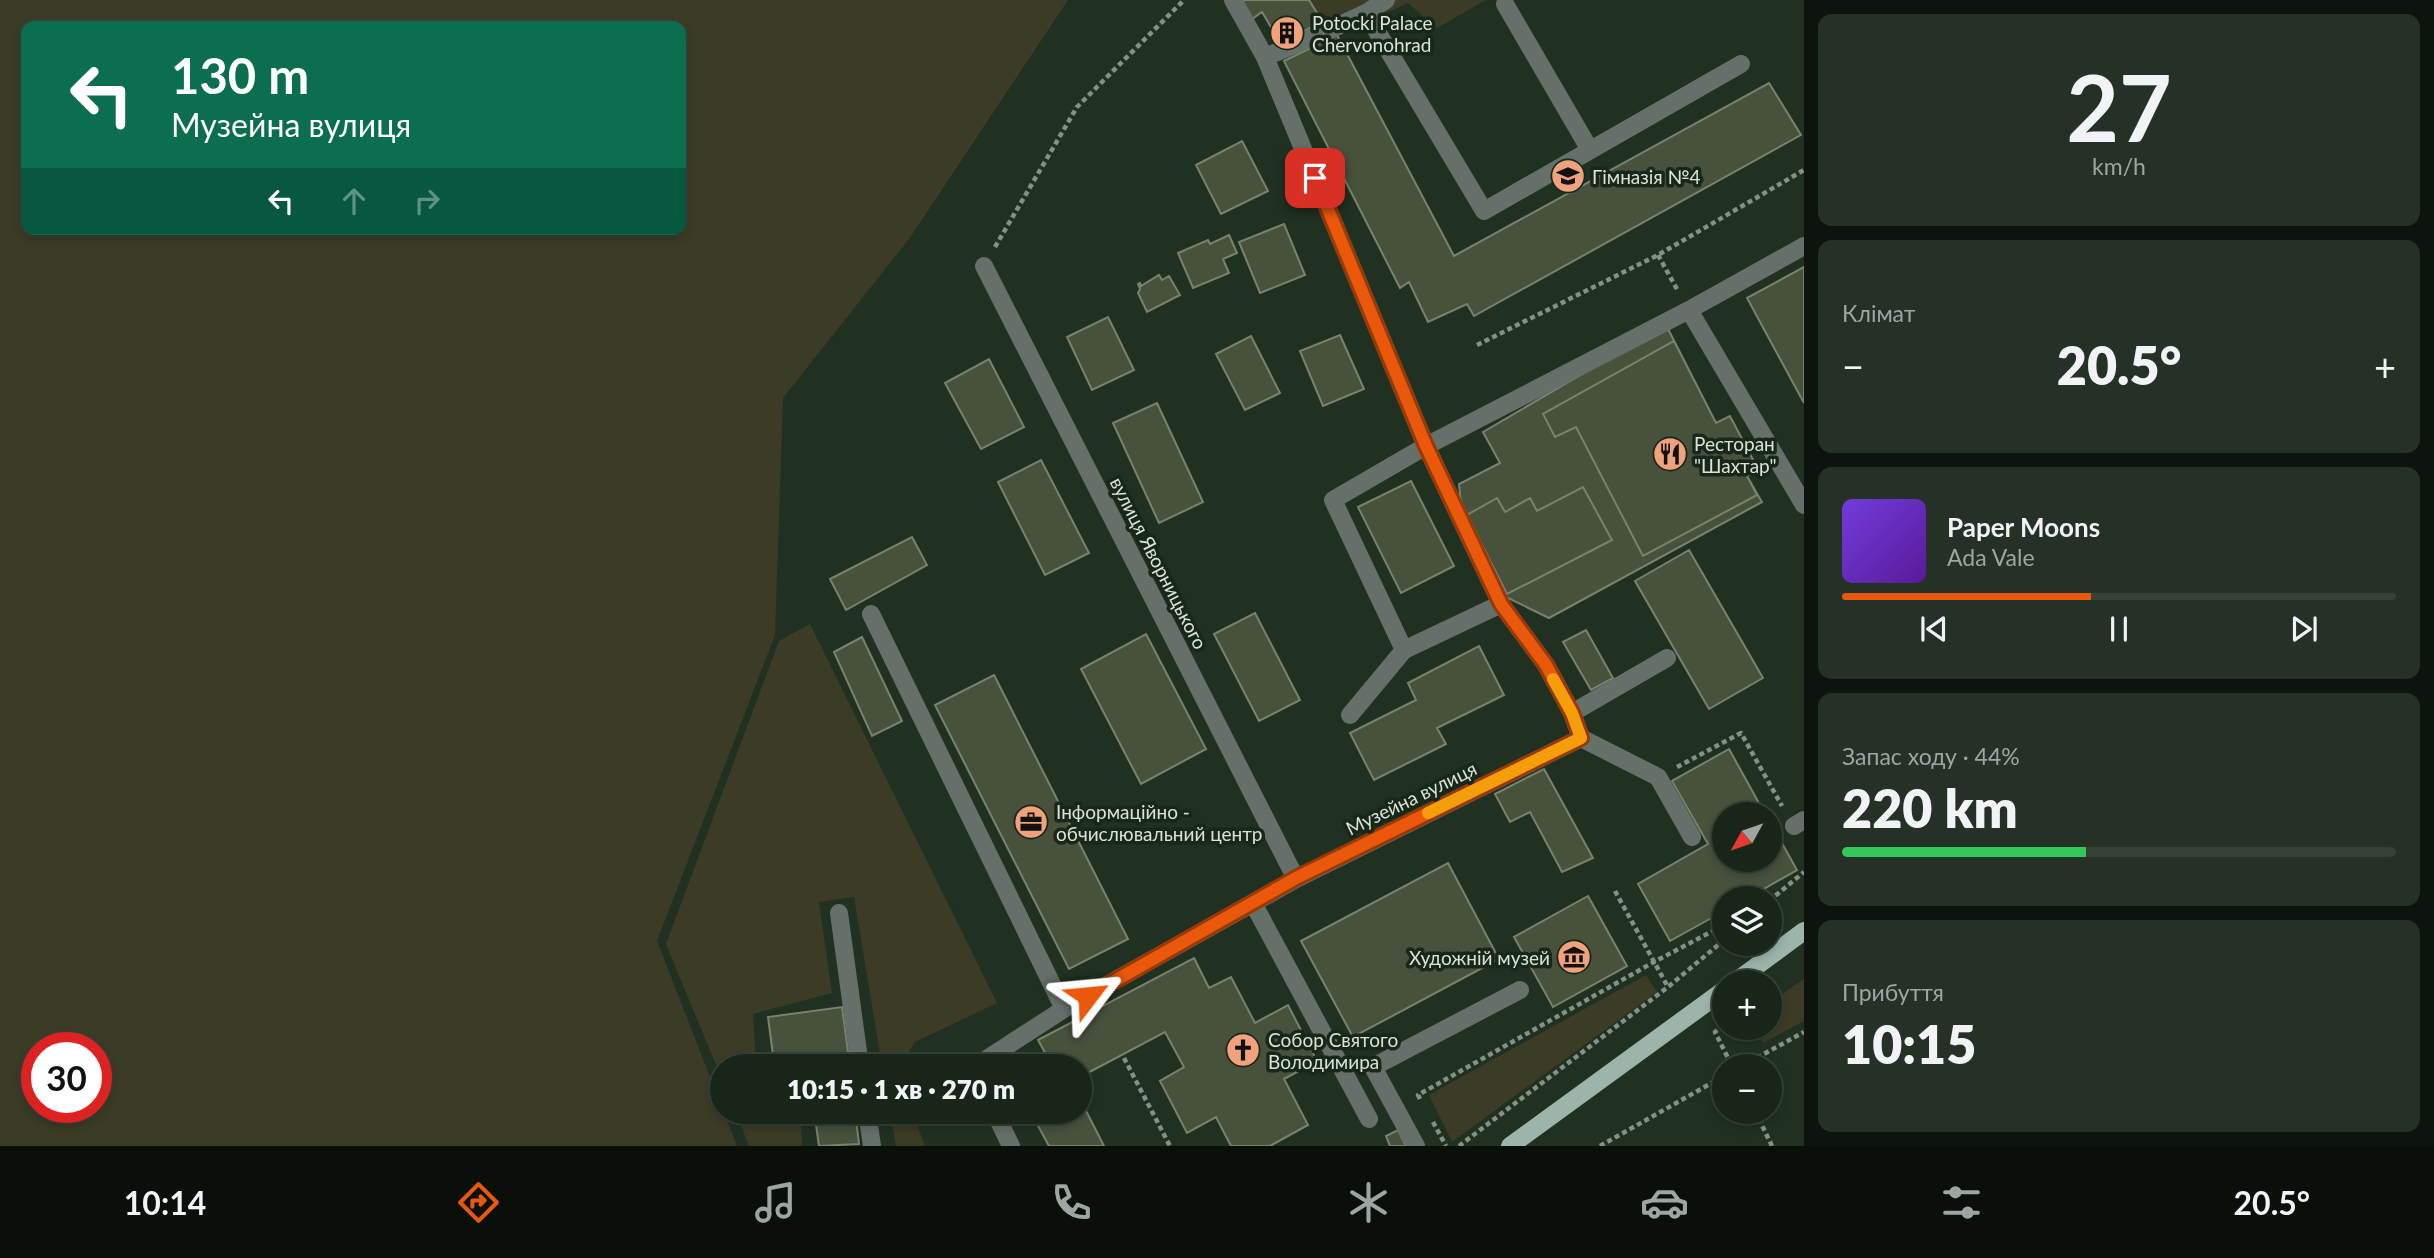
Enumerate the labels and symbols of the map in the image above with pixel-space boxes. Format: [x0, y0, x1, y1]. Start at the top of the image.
place label: Potocki Palace Chervonohrad [1312, 11, 1433, 56]
building icon: Potocki Palace Chervonohrad [1268, 14, 1306, 52]
pin [1285, 148, 1345, 208]
school or university icon: Гімназія №4 [1549, 157, 1587, 195]
place label: Гімназія №4 [1592, 165, 1701, 188]
place label: Ресторан "Шахтар" [1694, 432, 1776, 477]
restaurant icon: Ресторан "Шахтар" [1651, 435, 1689, 473]
street label: вулиця Яворницького [1106, 473, 1212, 653]
street label: Музейна вулиця [1342, 756, 1480, 840]
place label: Інформаційно - обчислювальний центр [1056, 800, 1262, 845]
north arrow [1712, 802, 1782, 872]
office icon: Інформаційно - обчислювальний центр [1012, 803, 1050, 841]
museum icon: Художній музей [1555, 938, 1593, 976]
place label: Художній музей [1409, 946, 1550, 969]
position arrow [1051, 959, 1125, 1033]
place label: Собор Святого Володимира [1268, 1028, 1398, 1073]
church icon: Собор Святого Володимира [1224, 1031, 1262, 1069]
speed limit sign: 30 [21, 1032, 112, 1123]

